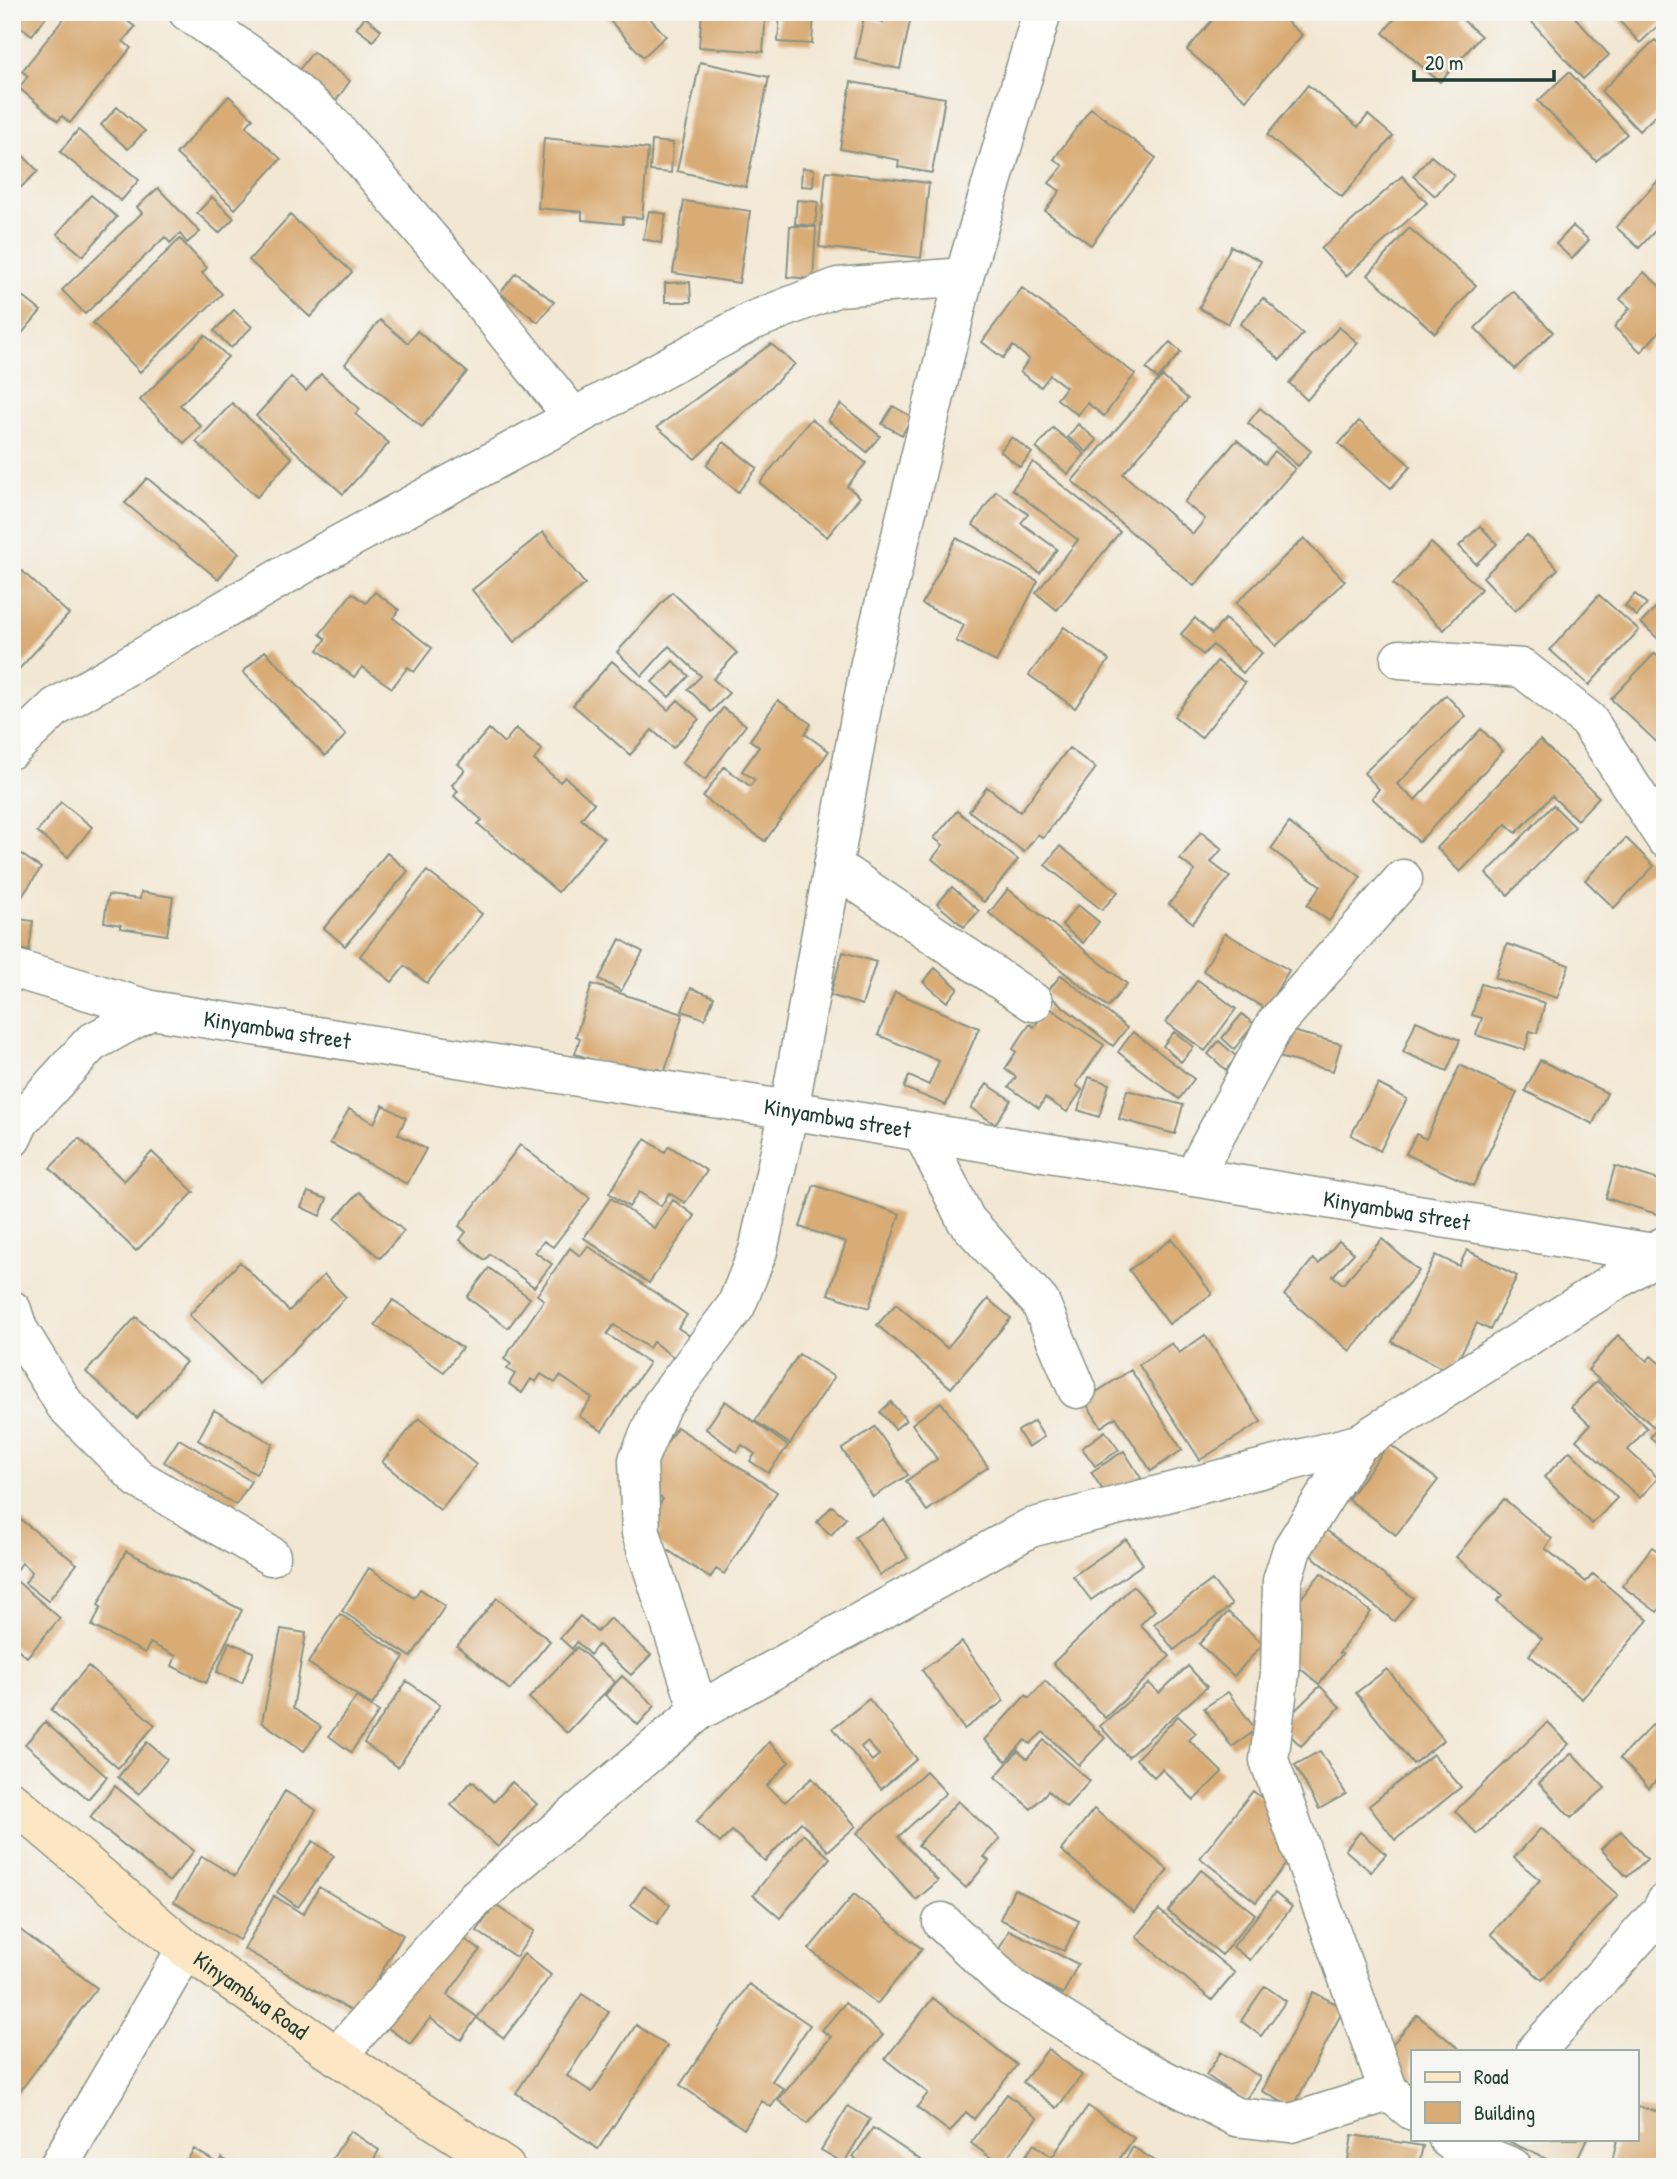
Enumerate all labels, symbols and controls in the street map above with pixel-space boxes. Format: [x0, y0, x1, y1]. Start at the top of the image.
scale bar [1414, 38, 1554, 82]
text: 20 m [1425, 48, 1463, 77]
street label: Kinyambwa street [202, 1002, 354, 1056]
street label: Kinyambwa street [762, 1090, 914, 1145]
street label: Kinyambwa street [1321, 1183, 1474, 1238]
street label: Kinyambwa Road [187, 1943, 315, 2046]
legend [1411, 2050, 1638, 2140]
text: Road [1474, 2062, 1508, 2091]
text: Building [1474, 2098, 1535, 2127]

